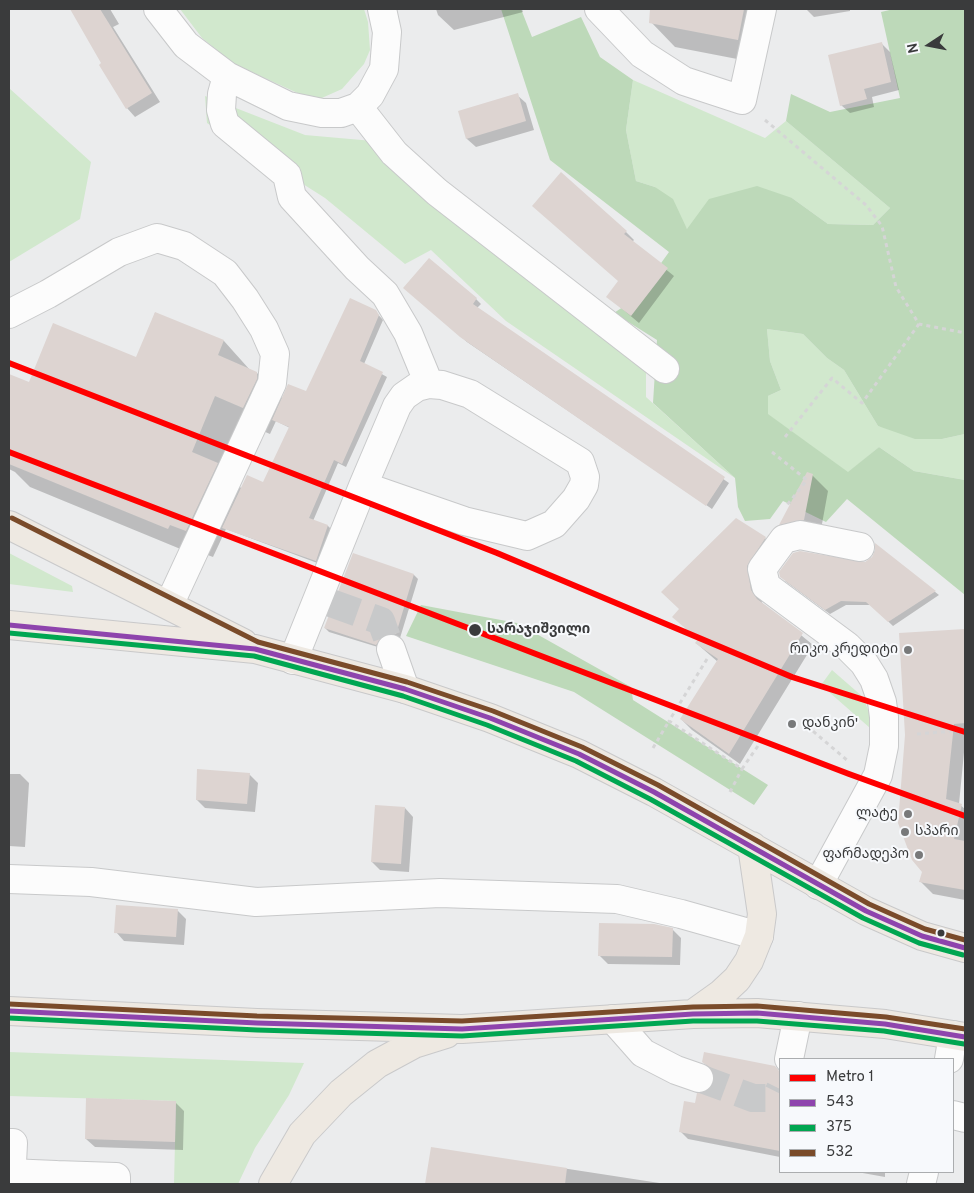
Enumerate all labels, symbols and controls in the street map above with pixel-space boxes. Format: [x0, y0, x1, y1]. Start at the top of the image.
north arrow [904, 20, 954, 70]
text: N [904, 41, 923, 55]
marker: სარაჯიშვილი [467, 622, 483, 638]
place label: სარაჯიშვილი [487, 622, 590, 638]
place label: რიკო კრედიტი [790, 642, 898, 658]
marker: რიკო კრედიტი [902, 644, 914, 656]
place label: დანკინ' [802, 716, 858, 732]
marker: დანკინ' [786, 718, 798, 730]
place label: ლატე [856, 806, 898, 822]
marker: ლატე [902, 808, 914, 820]
place label: სპარი [915, 824, 958, 840]
marker: სპარი [899, 826, 911, 838]
place label: ფარმადეპო [823, 847, 909, 863]
marker: ფარმადეპო [913, 849, 925, 861]
unlabelled marker [936, 928, 946, 938]
legend [779, 1058, 954, 1173]
text: Metro 1 [826, 1068, 874, 1087]
text: 543 [826, 1093, 854, 1112]
text: 375 [826, 1118, 852, 1137]
text: 532 [826, 1143, 853, 1162]

